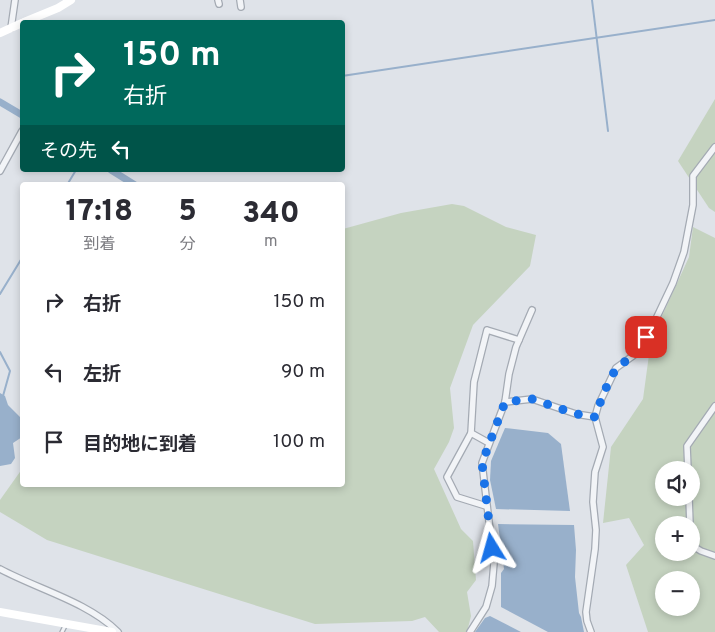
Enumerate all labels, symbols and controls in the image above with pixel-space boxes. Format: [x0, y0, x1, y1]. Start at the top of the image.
text: 150 m [123, 34, 221, 78]
icon: right [40, 40, 105, 105]
text: 右折 [123, 84, 167, 111]
icon: left [107, 135, 135, 163]
text: その先 [40, 140, 97, 164]
text: 17:18 [65, 194, 133, 231]
text: 5 [179, 194, 197, 231]
text: 340 [242, 196, 300, 233]
text: m [264, 232, 278, 252]
text: 到着 [83, 235, 115, 255]
text: 分 [180, 235, 196, 255]
icon: right [40, 288, 68, 316]
text: 150 m [273, 290, 325, 314]
text: 右折 [83, 293, 121, 317]
pin [625, 316, 667, 358]
icon: arrive [632, 323, 660, 351]
icon: left [40, 358, 68, 386]
text: 90 m [281, 360, 325, 384]
text: 左折 [83, 363, 121, 387]
icon: arrive [40, 428, 68, 456]
text: 100 m [273, 430, 325, 454]
text: 目的地に到着 [83, 433, 197, 457]
map controls [655, 461, 700, 616]
button: sound [655, 461, 700, 506]
button: + [655, 516, 700, 561]
position arrow [465, 521, 517, 573]
button: − [655, 571, 700, 616]

